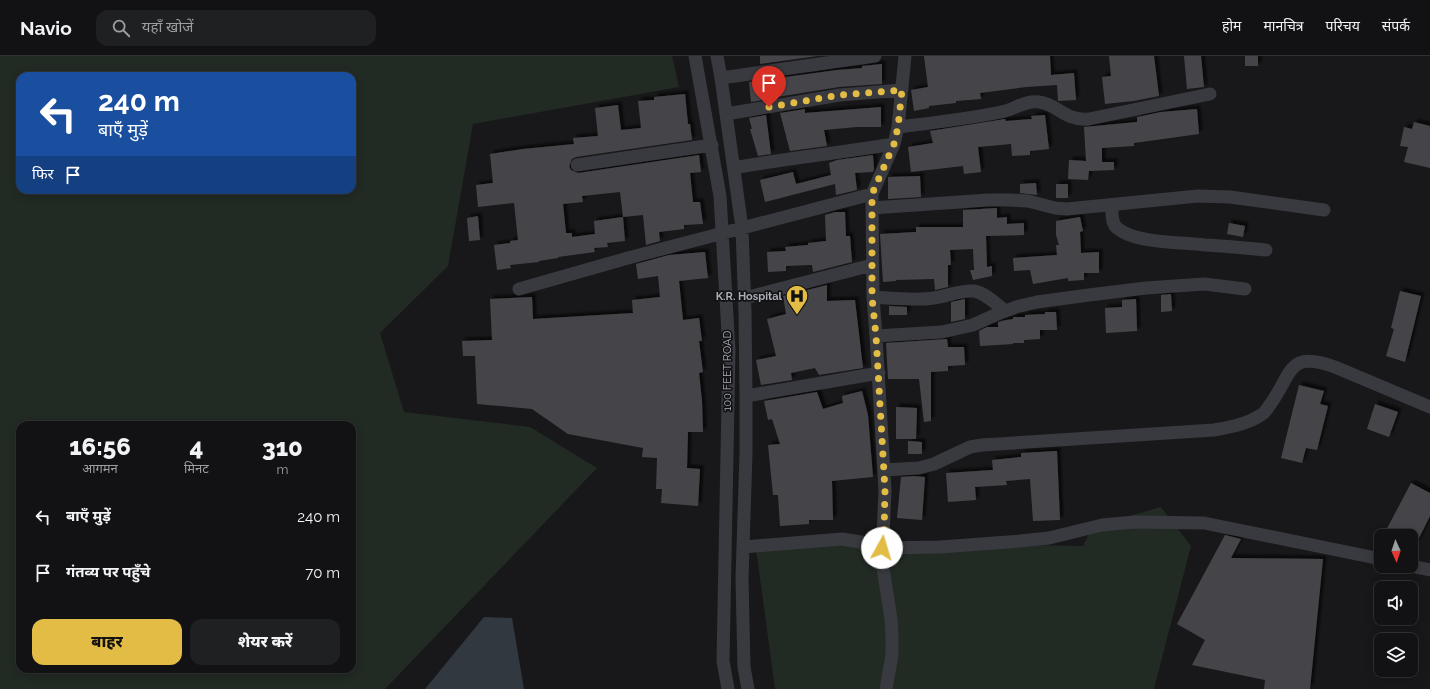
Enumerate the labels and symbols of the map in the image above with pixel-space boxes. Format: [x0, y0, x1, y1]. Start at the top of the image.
pin [752, 66, 786, 107]
hospital icon: K.R. Hospital [784, 283, 810, 316]
place label: K.R. Hospital [716, 290, 783, 303]
street label: 100 FEET ROAD [721, 331, 734, 411]
position arrow [861, 527, 903, 569]
north arrow [1374, 529, 1418, 573]

